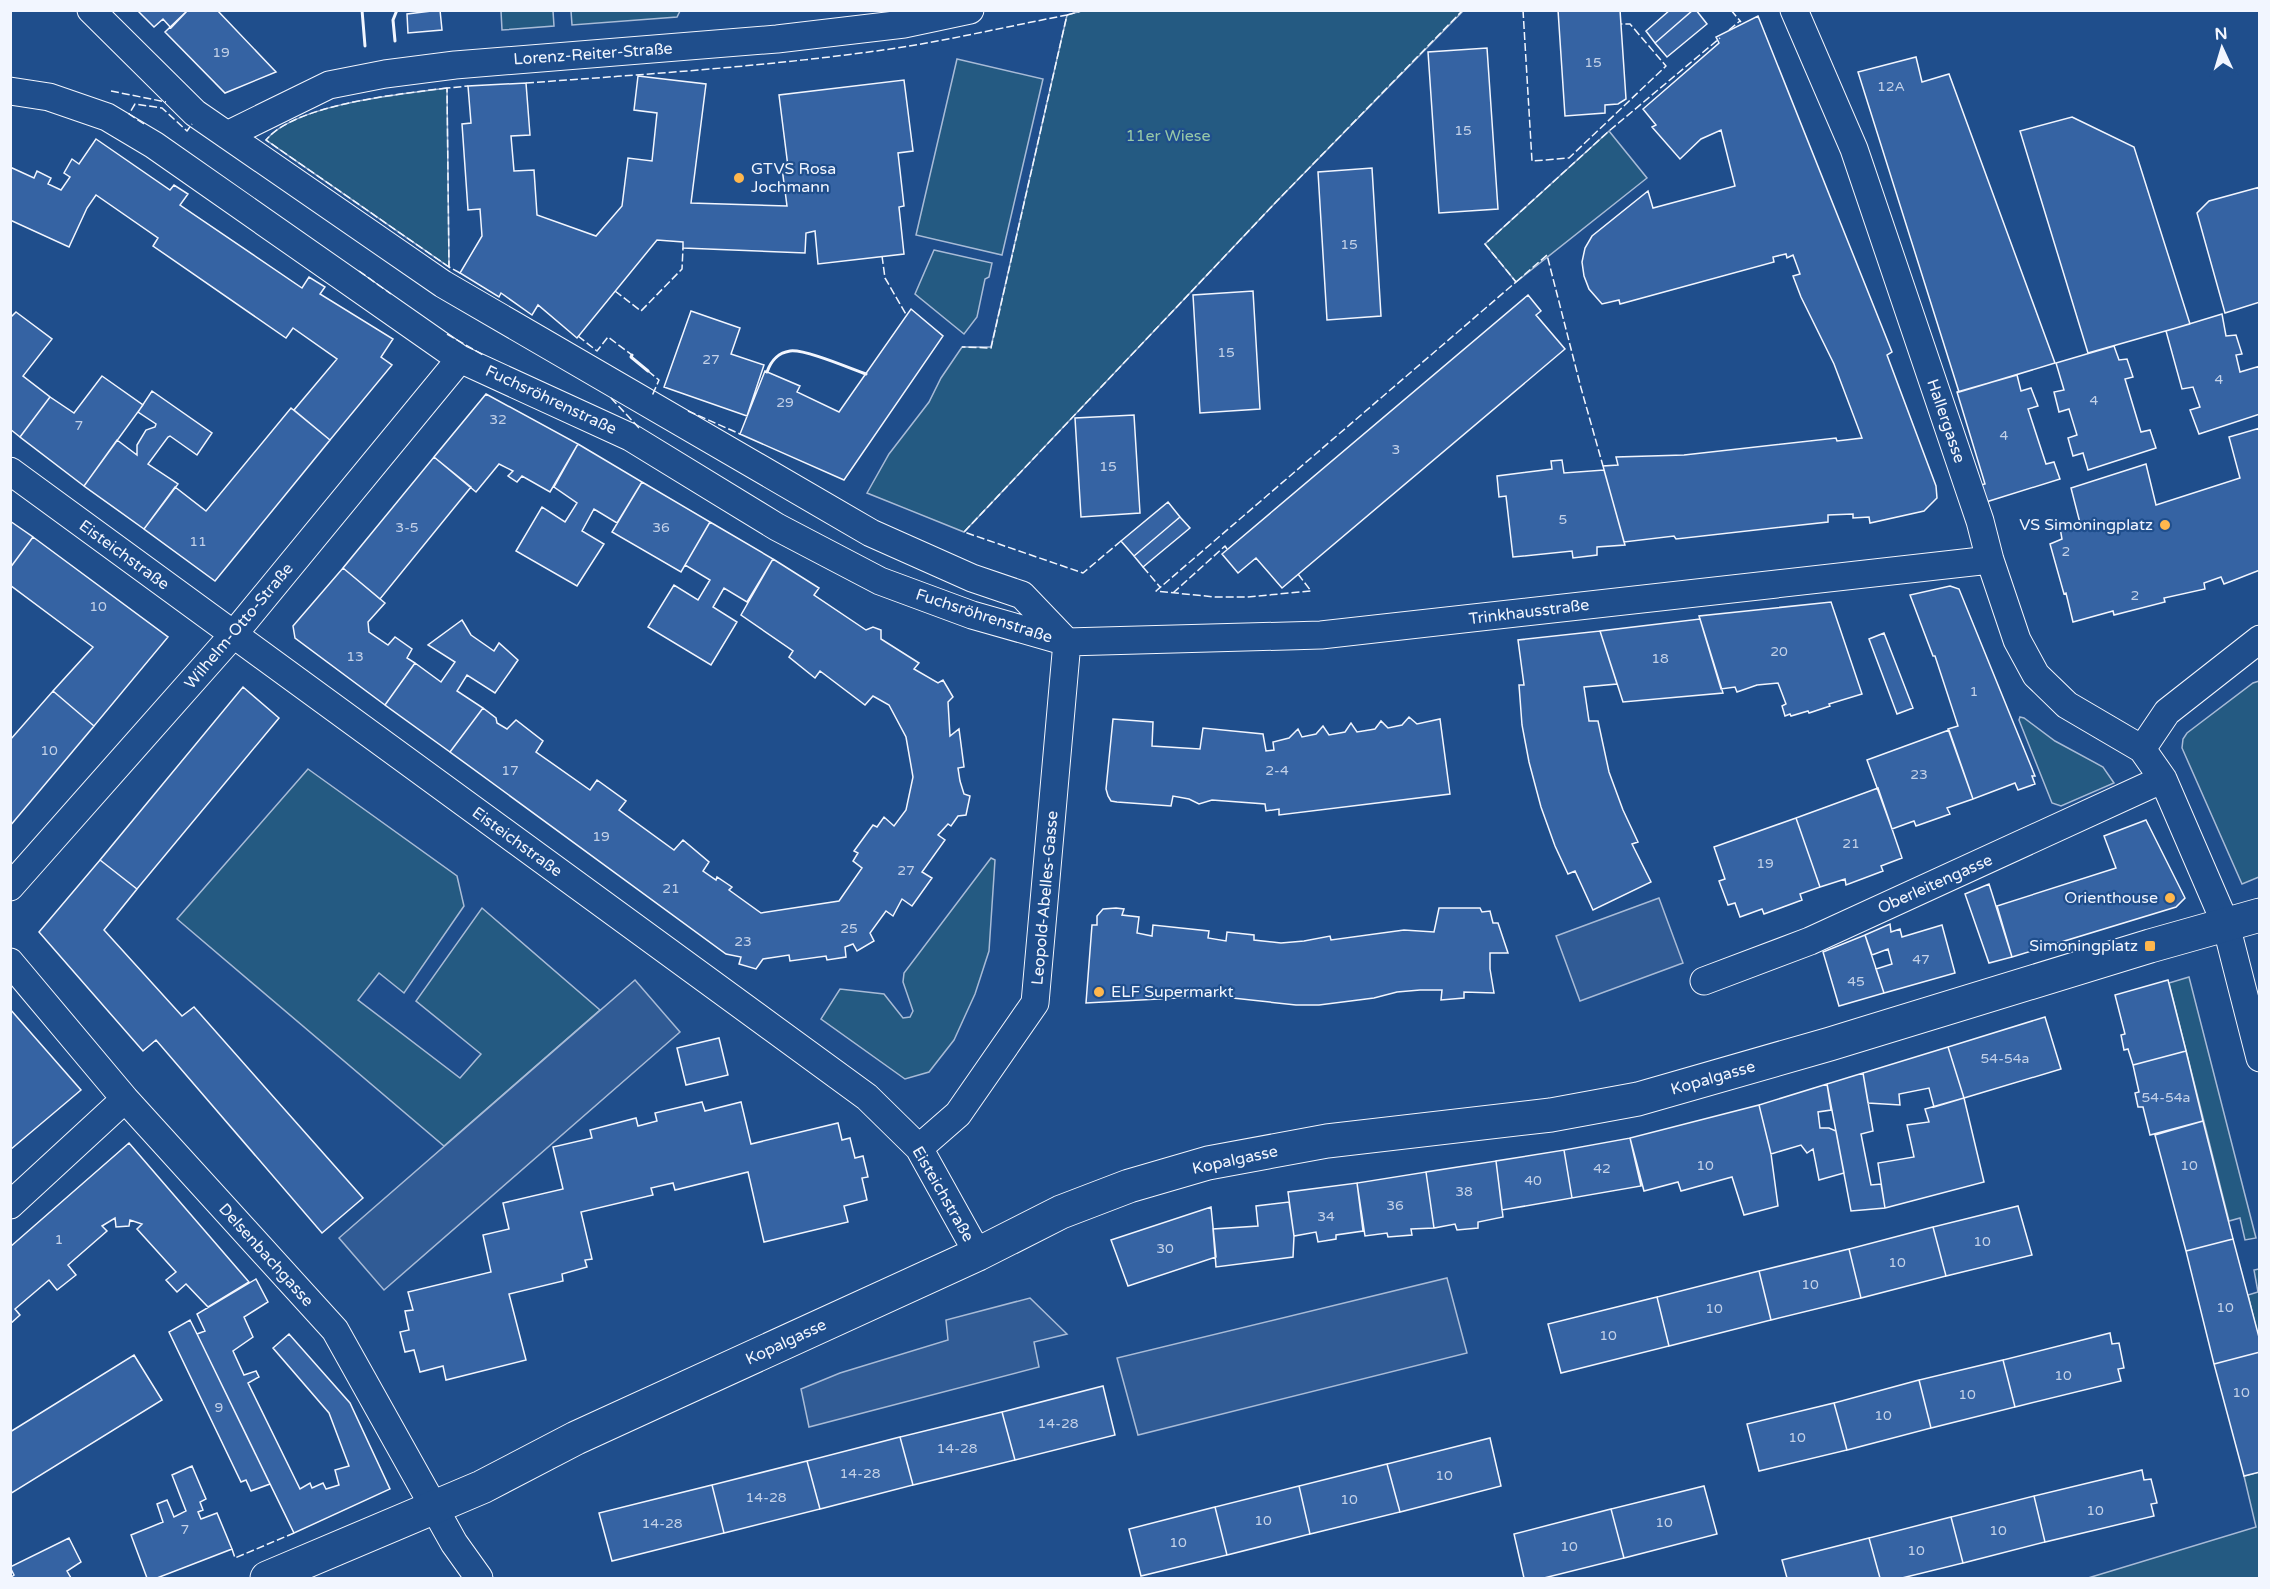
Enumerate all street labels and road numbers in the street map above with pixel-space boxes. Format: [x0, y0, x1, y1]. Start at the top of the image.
street label: Lorenz-Reiter-Straße [513, 38, 673, 70]
street label: Fuchsröhrenstraße [482, 361, 620, 439]
street label: Hallergasse [1922, 376, 1970, 466]
street label: Eisteichstraße [75, 516, 173, 594]
street label: Wilhelm-Otto-Straße [180, 559, 298, 693]
street label: Fuchsröhrenstraße [913, 584, 1055, 648]
street label: Trinkhausstraße [1468, 595, 1590, 629]
street label: Eisteichstraße [468, 803, 566, 881]
street label: Leopold-Abelles-Gasse [1027, 810, 1063, 986]
street label: Oberleitengasse [1875, 850, 1995, 918]
street label: Kopalgasse [1668, 1056, 1758, 1100]
street label: Kopalgasse [1190, 1141, 1280, 1179]
street label: Eisteichstraße [908, 1143, 978, 1245]
street label: Delsenbachgasse [214, 1199, 318, 1311]
street label: Kopalgasse [742, 1315, 830, 1369]

